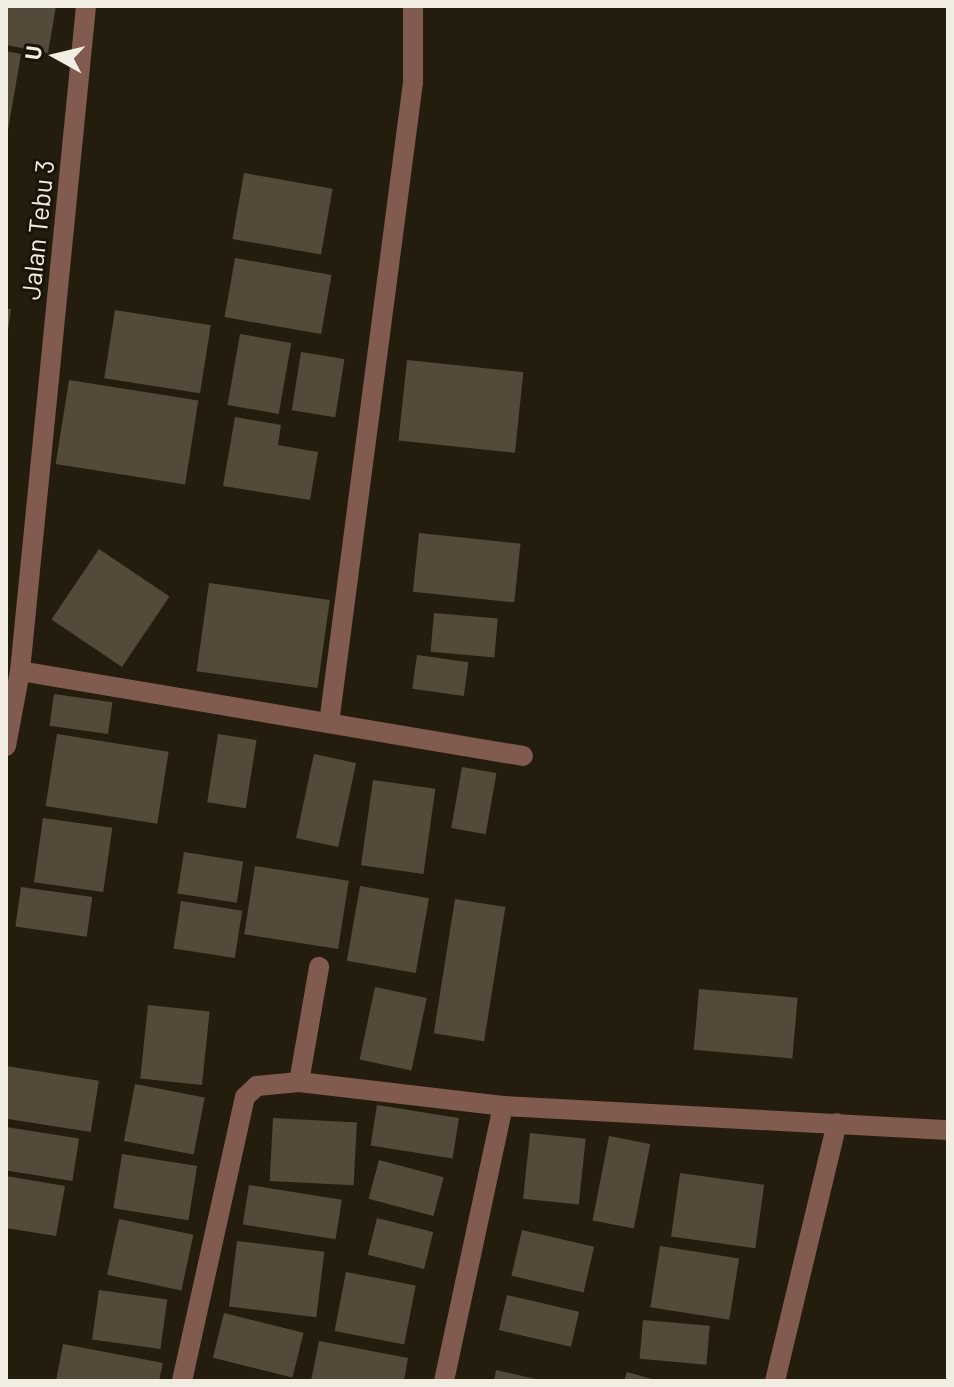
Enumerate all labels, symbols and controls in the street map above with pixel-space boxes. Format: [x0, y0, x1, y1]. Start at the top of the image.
north arrow [16, 16, 96, 96]
text: U [18, 44, 46, 61]
street label: Jalan Tebu 3 [14, 159, 60, 301]

